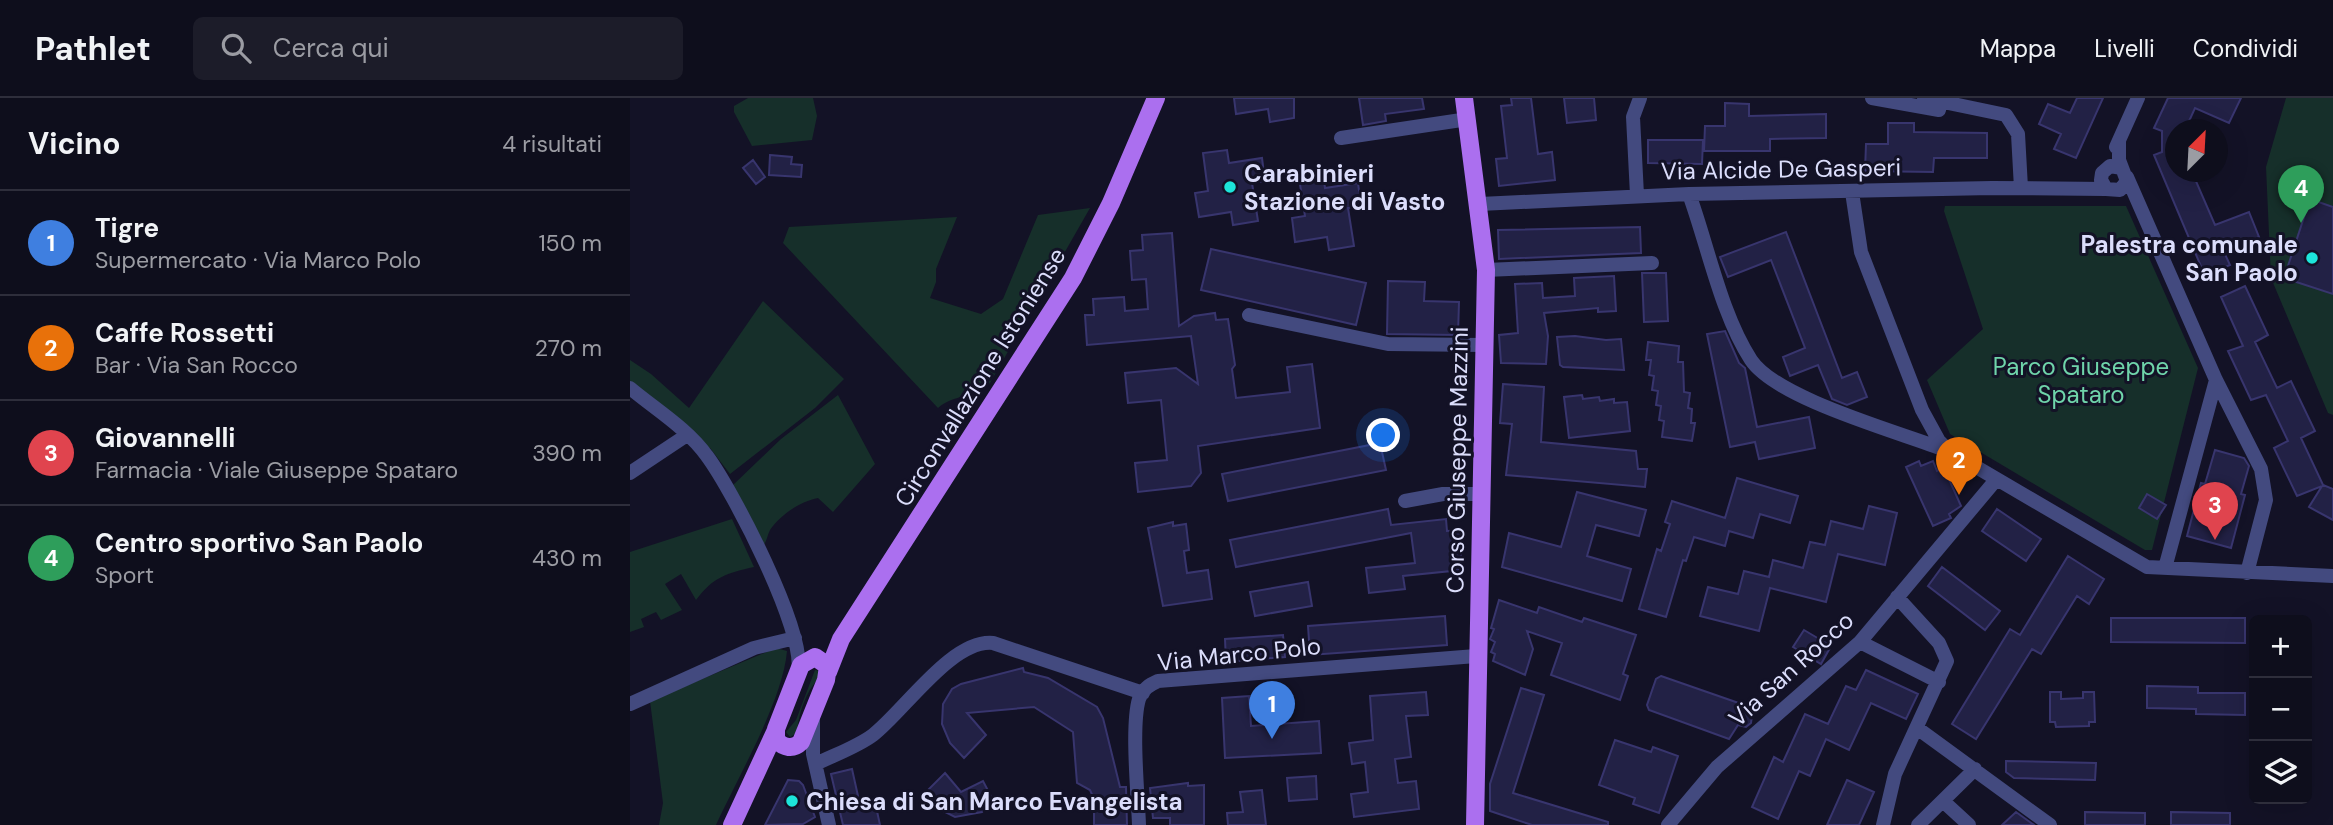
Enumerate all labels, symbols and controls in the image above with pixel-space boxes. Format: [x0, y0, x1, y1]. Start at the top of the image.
search box [193, 17, 683, 80]
text: Pathlet [35, 27, 151, 70]
icon: search [217, 29, 255, 67]
text: Cerca qui [273, 31, 389, 65]
text: Mappa [1980, 33, 2056, 64]
text: Livelli [2094, 33, 2155, 64]
text: Condividi [2193, 33, 2298, 64]
north arrow [2165, 119, 2228, 182]
text: Vicino [28, 124, 121, 163]
text: 4 risultati [502, 129, 602, 159]
street label: Via Alcide De Gasperi [1661, 151, 1901, 187]
place label: Carabinieri Stazione di Vasto [1244, 158, 1445, 217]
pin: 4 [2278, 165, 2324, 223]
marker: Carabinieri Stazione di Vasto [1222, 179, 1238, 195]
text: Tigre [95, 211, 159, 245]
text: 1 [47, 228, 55, 258]
text: 150 m [538, 228, 602, 258]
place label: Palestra comunale San Paolo [2081, 229, 2298, 288]
street label: Circonvallazione Istoniense [887, 242, 1073, 512]
text: Supermercato · Via Marco Polo [95, 245, 421, 275]
marker: Palestra comunale San Paolo [2304, 250, 2320, 266]
text: Caffe Rossetti [95, 316, 274, 350]
street label: Corso Giuseppe Mazzini [1439, 326, 1475, 594]
text: 2 [44, 333, 58, 363]
text: 270 m [535, 333, 602, 363]
text: Bar · Via San Rocco [95, 350, 298, 380]
park label: Parco Giuseppe Spataro [1993, 351, 2169, 410]
your location [1366, 418, 1400, 452]
text: Giovannelli [95, 421, 236, 455]
pin: 2 [1936, 437, 1982, 495]
text: 3 [44, 438, 58, 468]
text: 390 m [532, 438, 602, 468]
text: Farmacia · Viale Giuseppe Spataro [95, 455, 458, 485]
pin: 3 [2192, 482, 2238, 540]
text: Centro sportivo San Paolo [95, 526, 423, 560]
text: 4 [44, 543, 58, 573]
text: 430 m [532, 543, 602, 573]
text: Sport [95, 560, 154, 590]
street label: Via San Rocco [1722, 605, 1860, 733]
map controls [2249, 615, 2312, 804]
button: + [2249, 615, 2312, 678]
street label: Via Marco Polo [1156, 630, 1322, 678]
button: − [2249, 678, 2312, 741]
pin: 1 [1249, 681, 1295, 739]
button: layers [2249, 741, 2312, 804]
place label: Chiesa di San Marco Evangelista [806, 786, 1183, 817]
marker: Chiesa di San Marco Evangelista [784, 793, 800, 809]

